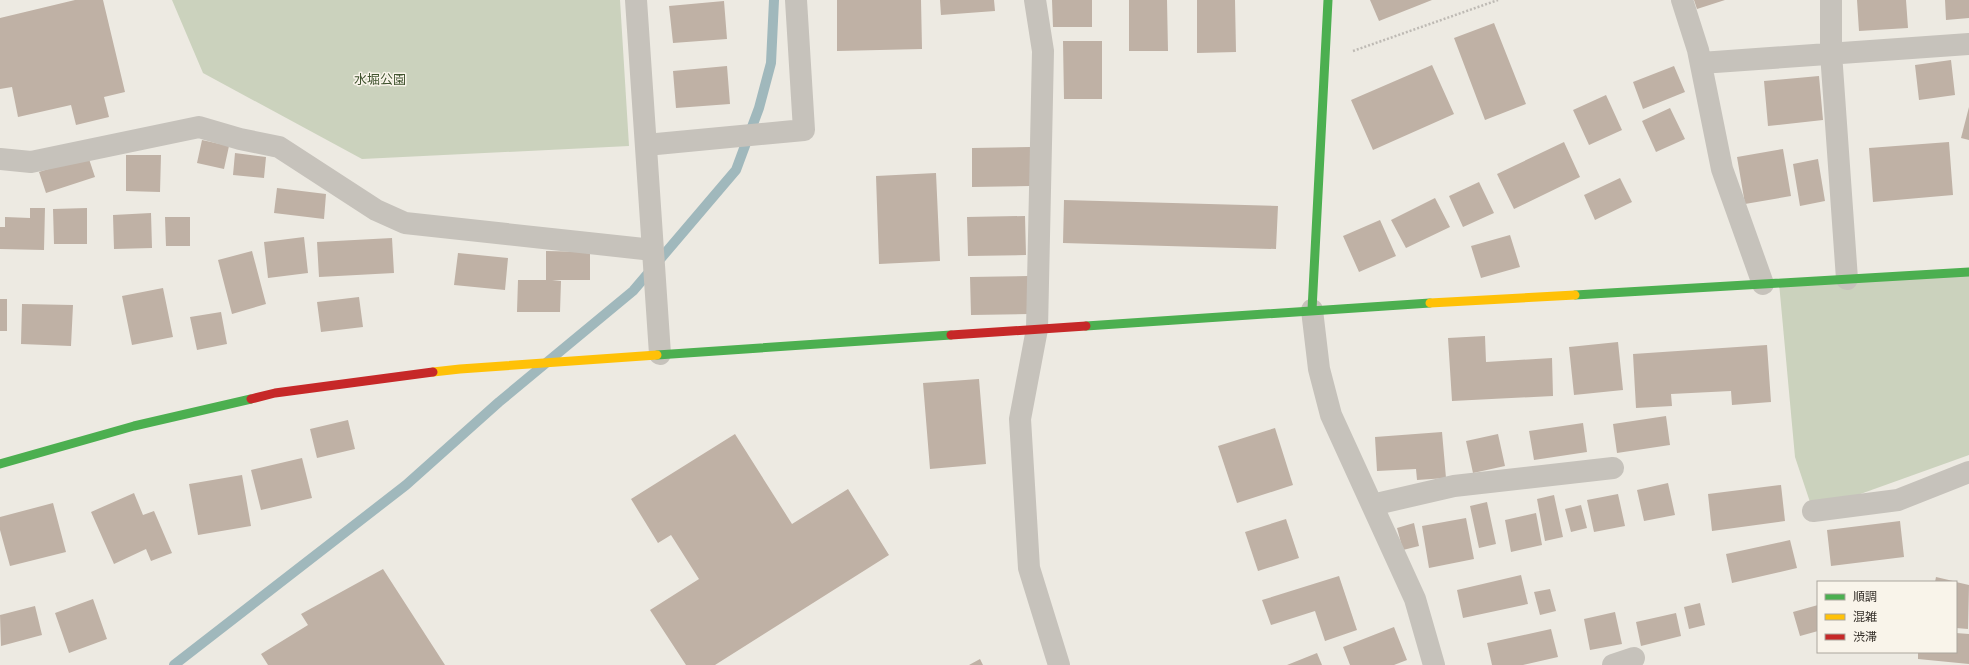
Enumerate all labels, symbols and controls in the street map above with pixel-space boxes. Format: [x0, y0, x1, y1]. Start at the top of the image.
park label: 水堀公園 [354, 71, 406, 88]
legend [1817, 581, 1957, 653]
text: 順調 [1853, 589, 1877, 605]
text: 混雑 [1853, 609, 1877, 625]
text: 渋滞 [1853, 629, 1877, 645]

